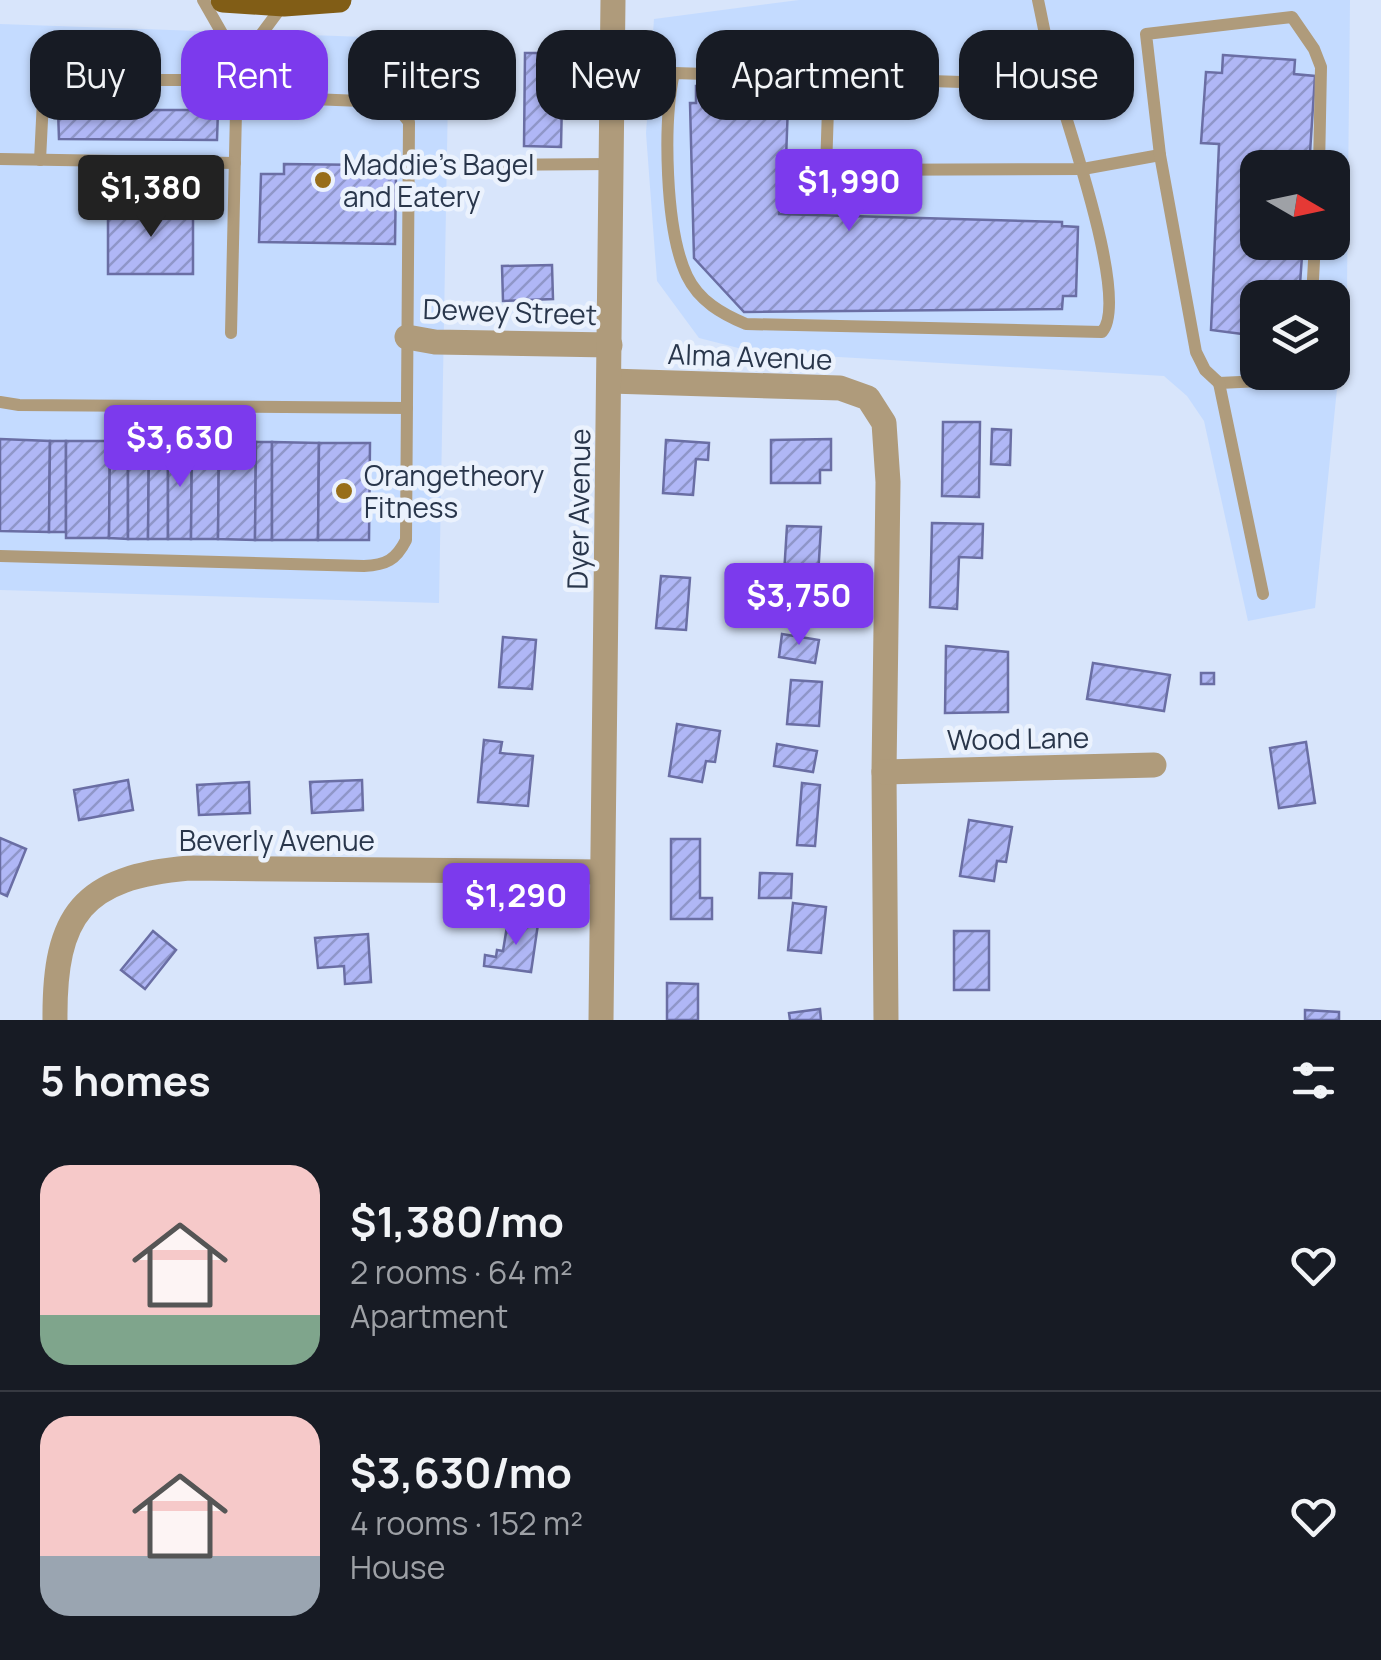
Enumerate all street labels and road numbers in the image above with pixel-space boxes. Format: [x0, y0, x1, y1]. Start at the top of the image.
street label: Dewey Street [422, 289, 598, 333]
street label: Alma Avenue [667, 334, 833, 378]
street label: Dyer Avenue [558, 428, 598, 590]
street label: Wood Lane [946, 718, 1090, 758]
street label: Beverly Avenue [179, 821, 375, 859]

